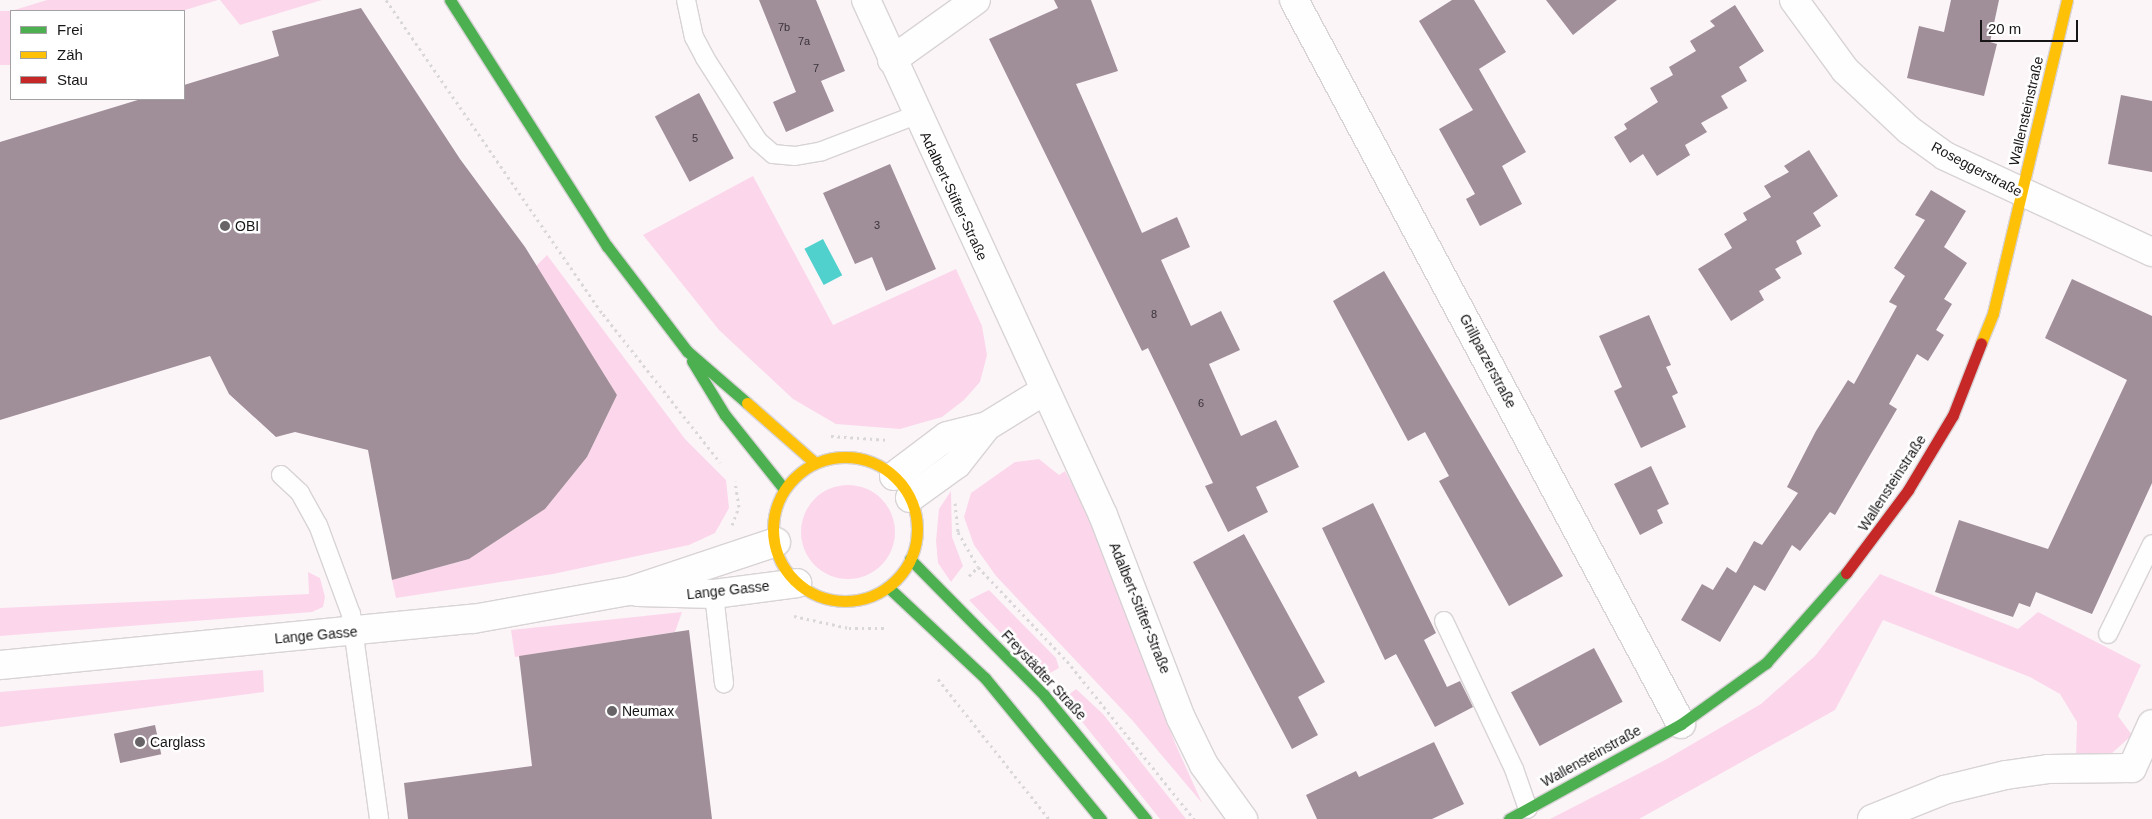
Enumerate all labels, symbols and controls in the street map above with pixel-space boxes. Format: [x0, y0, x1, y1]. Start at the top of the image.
legend [10, 10, 185, 100]
scale bar [1982, 10, 2080, 42]
house number: 7b [778, 20, 790, 34]
text: 20 m [1988, 20, 2021, 37]
text: Frei [57, 21, 83, 38]
house number: 7a [798, 34, 810, 48]
text: Zäh [57, 46, 83, 63]
street label: Wallensteinstraße [2005, 55, 2047, 167]
house number: 7 [813, 61, 819, 75]
text: Stau [57, 71, 88, 88]
street label: Adalbert-Stifter-Straße [917, 129, 991, 263]
house number: 5 [692, 131, 698, 145]
street label: Roseggerstraße [1929, 138, 2025, 200]
place label: OBI [235, 218, 259, 234]
house number: 3 [874, 218, 880, 232]
marker: OBI [219, 220, 231, 232]
house number: 8 [1151, 307, 1157, 321]
street label: Grillparzerstraße [1456, 311, 1520, 411]
house number: 6 [1198, 396, 1204, 410]
street label: Wallensteinstraße [1855, 432, 1929, 534]
street label: Adalbert-Stifter-Straße [1106, 540, 1174, 676]
street label: Lange Gasse [686, 577, 770, 603]
street label: Lange Gasse [274, 623, 358, 647]
street label: Freystädter Straße [998, 627, 1090, 723]
place label: Neumax [622, 703, 674, 719]
marker: Neumax [606, 705, 618, 717]
street label: Wallensteinstraße [1538, 722, 1644, 790]
place label: Carglass [150, 734, 205, 750]
marker: Carglass [134, 736, 146, 748]

